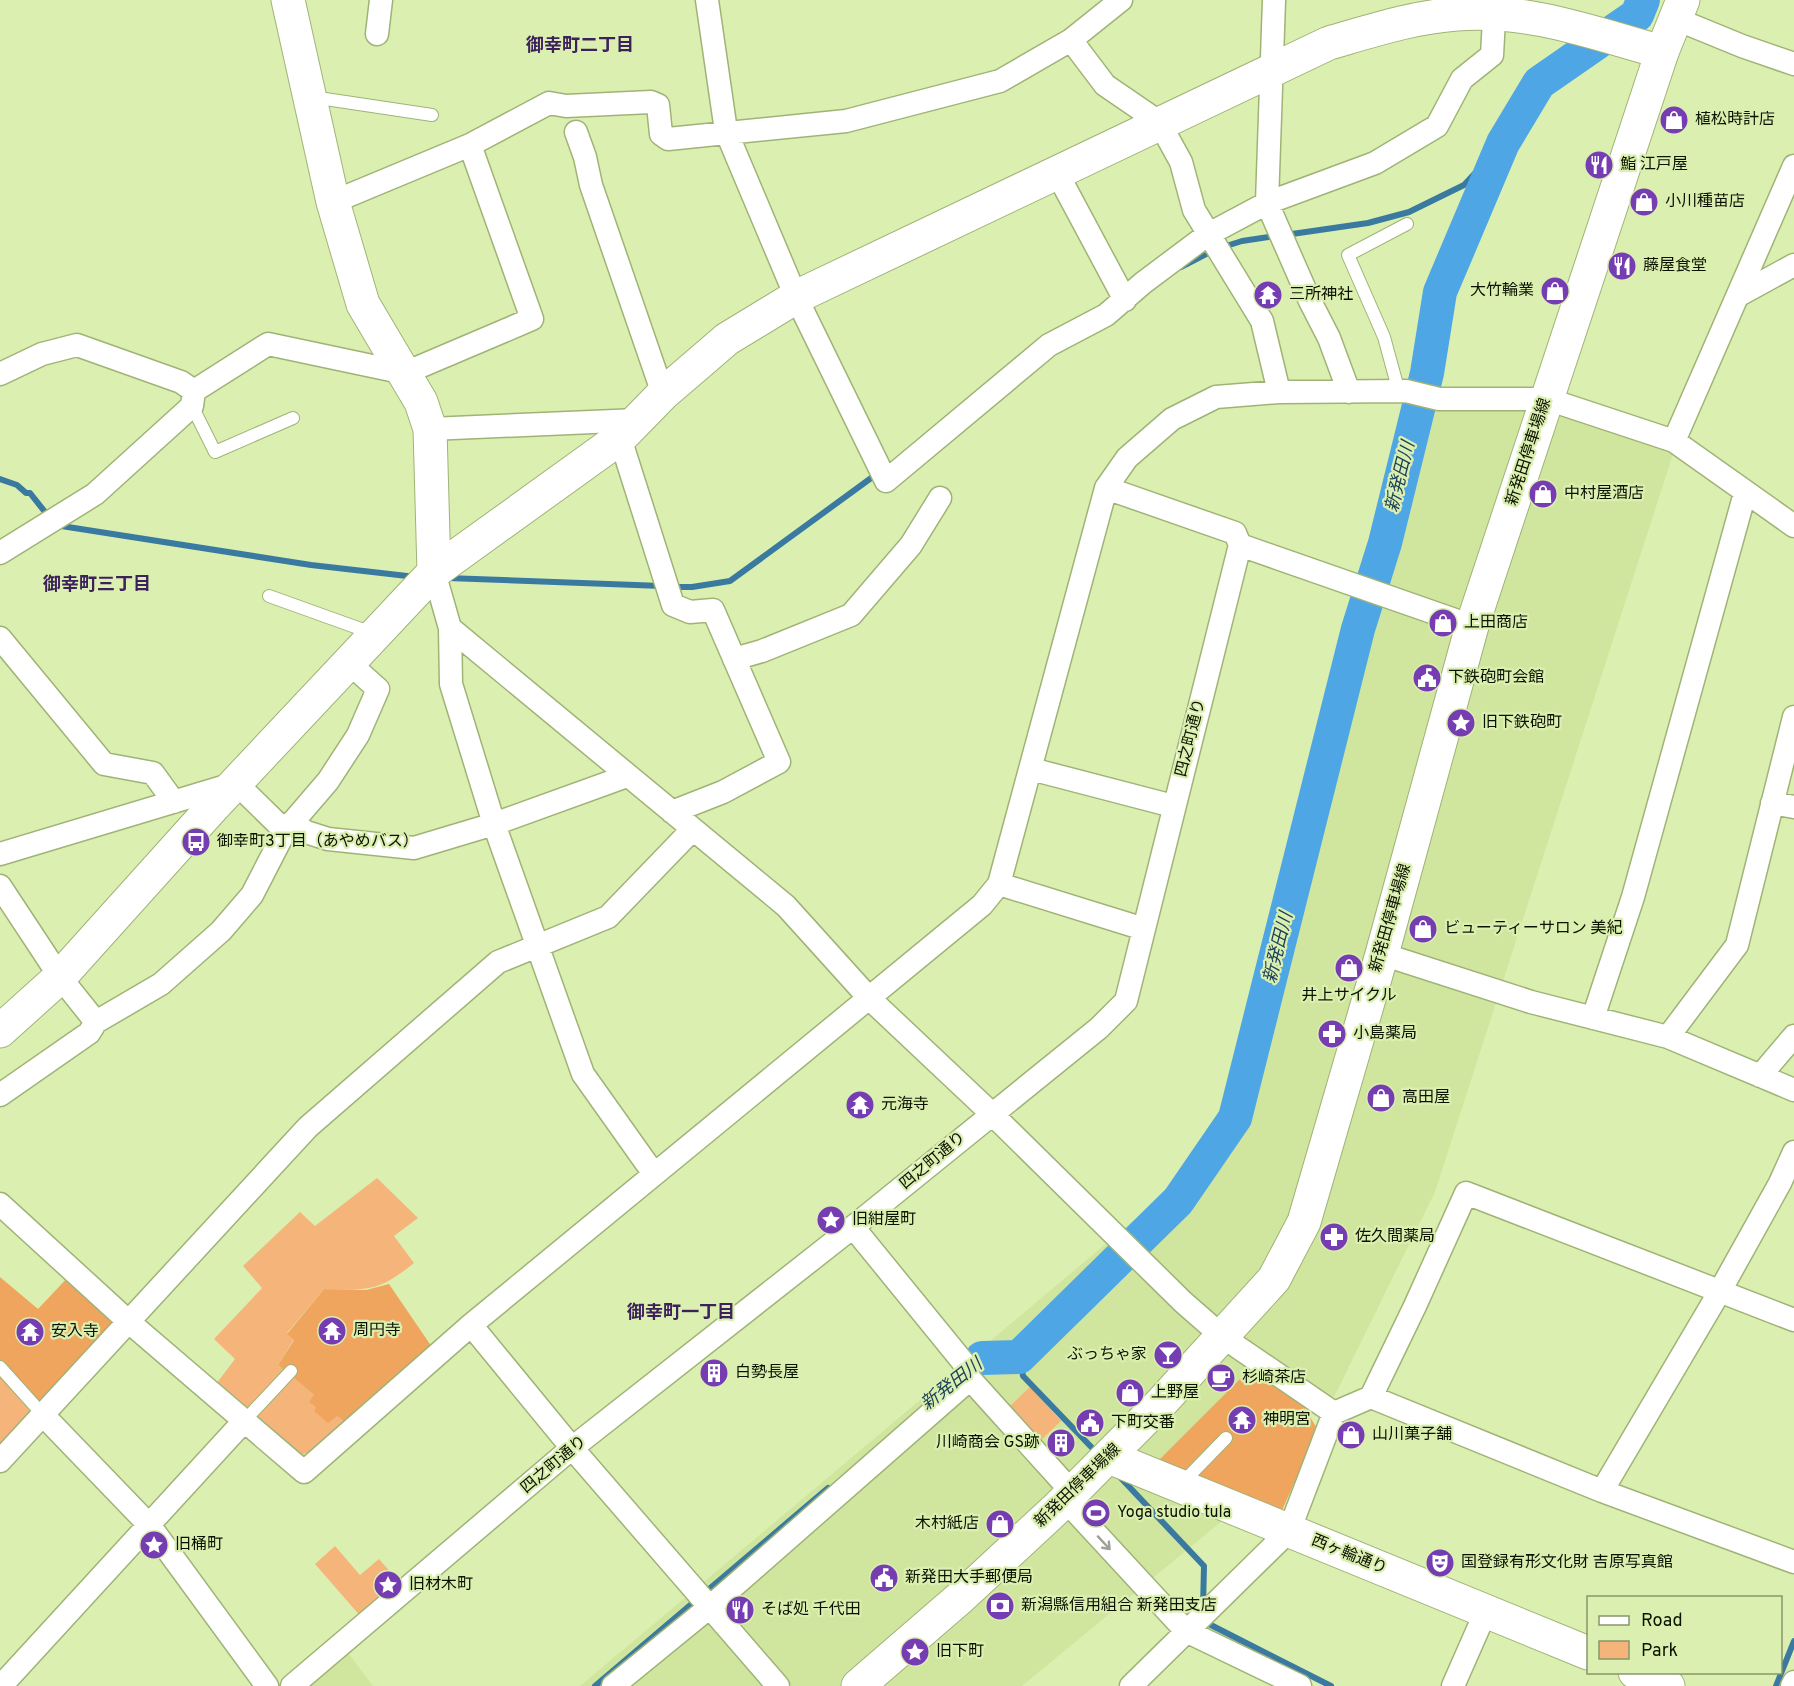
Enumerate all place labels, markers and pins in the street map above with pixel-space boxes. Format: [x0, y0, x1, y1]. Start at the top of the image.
shop icon: 植松時計店 [1658, 104, 1690, 136]
place label: 植松時計店 [1695, 110, 1775, 130]
restaurant icon: 鮨 江戸屋 [1583, 149, 1615, 181]
place label: 鮨 江戸屋 [1620, 155, 1688, 175]
shop icon: 小川種苗店 [1628, 186, 1660, 218]
place label: 小川種苗店 [1665, 192, 1745, 212]
restaurant icon: 藤屋食堂 [1606, 250, 1638, 282]
place label: 藤屋食堂 [1643, 256, 1707, 276]
shop icon: 大竹輪業 [1539, 275, 1571, 307]
temple icon: 三所神社 [1252, 279, 1284, 311]
place label: 大竹輪業 [1470, 281, 1534, 301]
place label: 三所神社 [1289, 285, 1353, 305]
shop icon: 中村屋酒店 [1527, 478, 1559, 510]
place label: 中村屋酒店 [1564, 484, 1644, 504]
shop icon: 上田商店 [1427, 607, 1459, 639]
place label: 上田商店 [1464, 613, 1528, 633]
public building icon: 下鉄砲町会館 [1411, 662, 1443, 694]
place label: 下鉄砲町会館 [1448, 668, 1544, 688]
place icon: 旧下鉄砲町 [1445, 707, 1477, 739]
place label: 旧下鉄砲町 [1482, 713, 1562, 733]
bus stop icon: 御幸町3丁目（あやめバス） [180, 826, 212, 858]
place label: 御幸町3丁目（あやめバス） [217, 832, 419, 852]
shop icon: ビューティーサロン 美紀 [1407, 913, 1439, 945]
place label: ビューティーサロン 美紀 [1444, 919, 1622, 939]
shop icon: 井上サイクル [1333, 952, 1365, 984]
place label: 井上サイクル [1301, 986, 1397, 1006]
pharmacy icon: 小島薬局 [1316, 1018, 1348, 1050]
place label: 小島薬局 [1353, 1024, 1417, 1044]
shop icon: 高田屋 [1365, 1082, 1397, 1114]
place label: 高田屋 [1402, 1088, 1450, 1108]
temple icon: 元海寺 [844, 1089, 876, 1121]
place label: 元海寺 [881, 1095, 929, 1115]
place icon: 旧紺屋町 [815, 1204, 847, 1236]
place label: 旧紺屋町 [852, 1210, 916, 1230]
pharmacy icon: 佐久間薬局 [1318, 1221, 1350, 1253]
place label: 佐久間薬局 [1355, 1227, 1435, 1247]
temple icon: 周円寺 [316, 1315, 348, 1347]
temple icon: 安入寺 [14, 1316, 46, 1348]
place label: 周円寺 [353, 1321, 401, 1341]
place label: 安入寺 [51, 1322, 99, 1342]
bar icon: ぶっちゃ家 [1152, 1339, 1184, 1371]
place label: ぶっちゃ家 [1067, 1345, 1147, 1365]
building icon: 白勢長屋 [698, 1357, 730, 1389]
cafe icon: 杉崎茶店 [1205, 1362, 1237, 1394]
place label: 白勢長屋 [735, 1363, 799, 1383]
place label: 杉崎茶店 [1242, 1368, 1306, 1388]
shop icon: 上野屋 [1114, 1377, 1146, 1409]
place label: 上野屋 [1151, 1383, 1199, 1403]
temple icon: 神明宮 [1226, 1404, 1258, 1436]
public building icon: 下町交番 [1074, 1407, 1106, 1439]
place label: 神明宮 [1263, 1410, 1311, 1430]
place label: 下町交番 [1111, 1413, 1175, 1433]
shop icon: 山川菓子舗 [1335, 1419, 1367, 1451]
place label: 山川菓子舗 [1372, 1425, 1452, 1445]
building icon: 川崎商会 GS跡 [1045, 1427, 1077, 1459]
place label: 川崎商会 GS跡 [936, 1433, 1040, 1453]
sports icon: Yoga studio tula [1080, 1497, 1112, 1529]
place label: Yoga studio tula [1117, 1503, 1231, 1523]
shop icon: 木村紙店 [984, 1508, 1016, 1540]
place label: 木村紙店 [915, 1514, 979, 1534]
place icon: 旧桶町 [138, 1529, 170, 1561]
place label: 旧桶町 [175, 1535, 223, 1555]
theatre icon: 国登録有形文化財 吉原写真館 [1424, 1547, 1456, 1579]
place label: 国登録有形文化財 吉原写真館 [1461, 1553, 1673, 1573]
public building icon: 新発田大手郵便局 [868, 1562, 900, 1594]
place label: 新発田大手郵便局 [905, 1568, 1033, 1588]
place icon: 旧材木町 [372, 1569, 404, 1601]
place label: 旧材木町 [409, 1575, 473, 1595]
bank icon: 新潟縣信用組合 新発田支店 [984, 1590, 1016, 1622]
restaurant icon: そば処 千代田 [724, 1594, 756, 1626]
place label: 新潟縣信用組合 新発田支店 [1021, 1596, 1217, 1616]
place label: そば処 千代田 [761, 1600, 861, 1620]
place icon: 旧下町 [899, 1636, 931, 1668]
place label: 旧下町 [936, 1642, 984, 1662]

